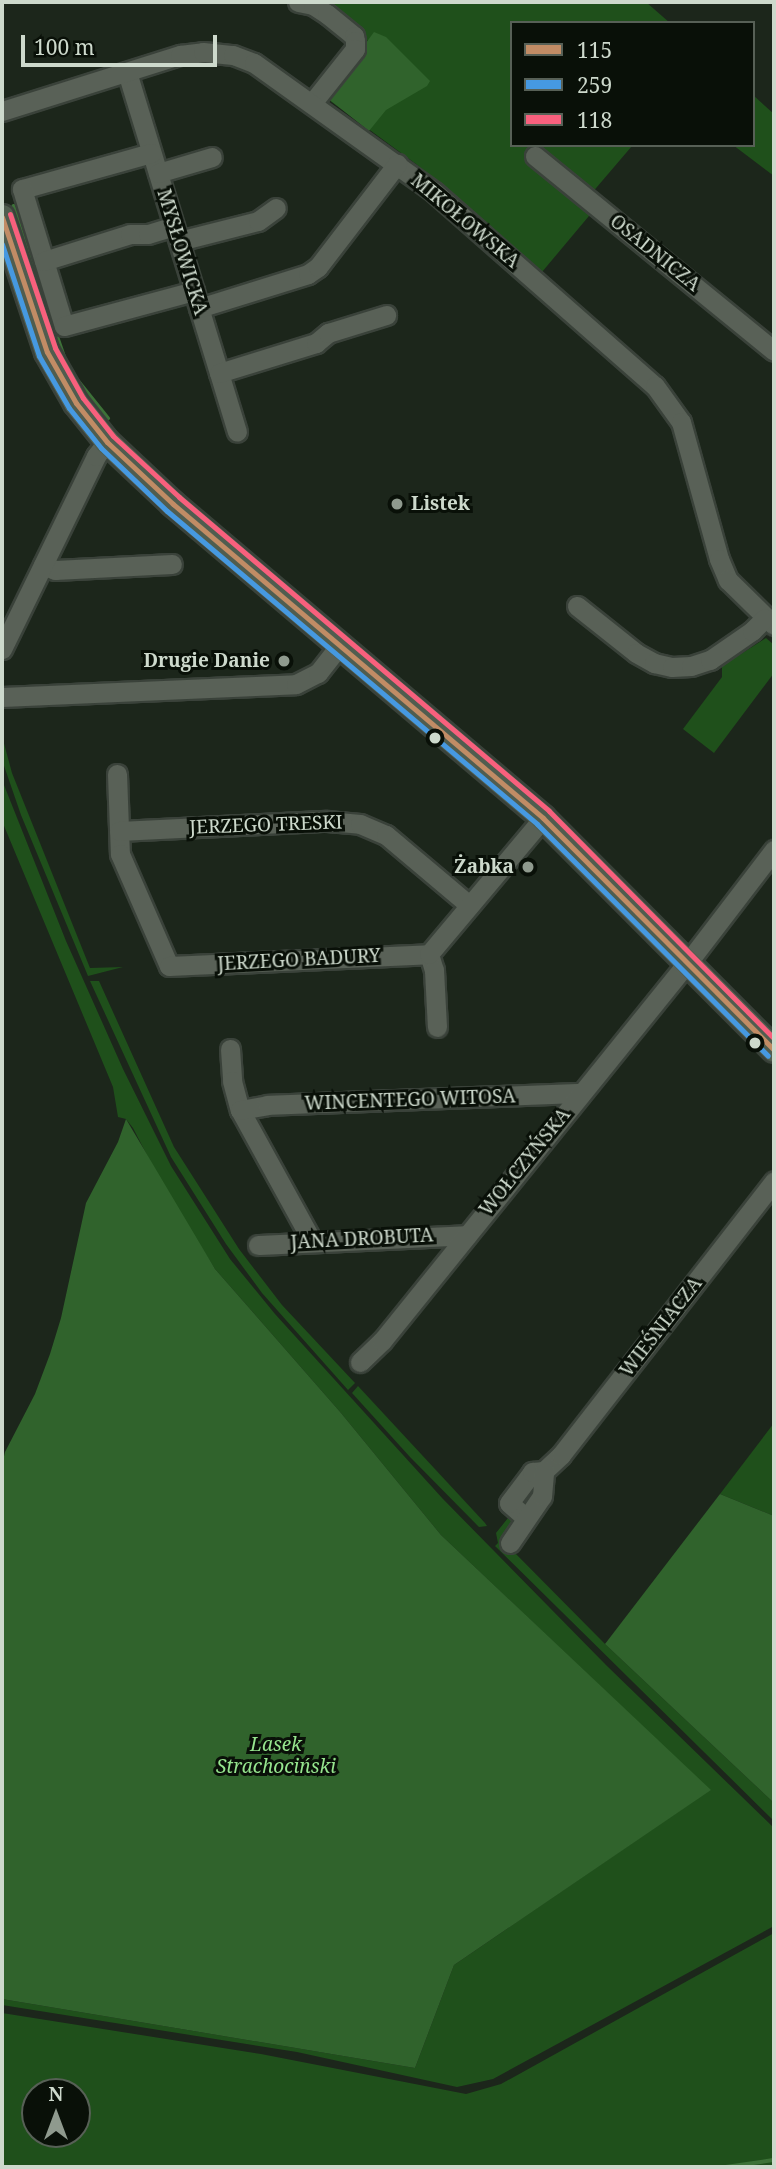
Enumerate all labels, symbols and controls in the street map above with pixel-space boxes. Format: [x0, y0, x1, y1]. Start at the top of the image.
scale bar [24, 21, 220, 65]
legend [510, 21, 755, 147]
text: 100 m [34, 33, 95, 61]
text: 115 [577, 36, 612, 64]
text: 259 [577, 71, 612, 99]
text: 118 [577, 106, 612, 134]
street label: MIKOŁOWSKA [406, 169, 524, 273]
street label: MYSŁOWICKA [152, 186, 212, 318]
street label: OSADNICZA [605, 210, 705, 296]
place label: Listek [411, 493, 470, 515]
marker: Listek [389, 496, 405, 512]
place label: Drugie Danie [143, 650, 270, 672]
marker: Drugie Danie [276, 653, 292, 669]
unlabelled marker [428, 731, 442, 745]
street label: JERZEGO TRESKI [189, 811, 343, 839]
place label: Żabka [454, 856, 514, 878]
marker: Żabka [520, 859, 536, 875]
street label: JERZEGO BADURY [217, 944, 381, 976]
unlabelled marker [748, 1036, 762, 1050]
street label: WINCENTEGO WITOSA [304, 1085, 516, 1115]
street label: WOŁCZYŃSKA [475, 1104, 575, 1220]
street label: JANA DROBUTA [290, 1224, 434, 1254]
street label: WIEŚNIACZA [615, 1273, 707, 1381]
park label: Lasek Strachociński [216, 1734, 336, 1778]
north arrow [21, 2078, 91, 2148]
text: N [49, 2081, 63, 2107]

